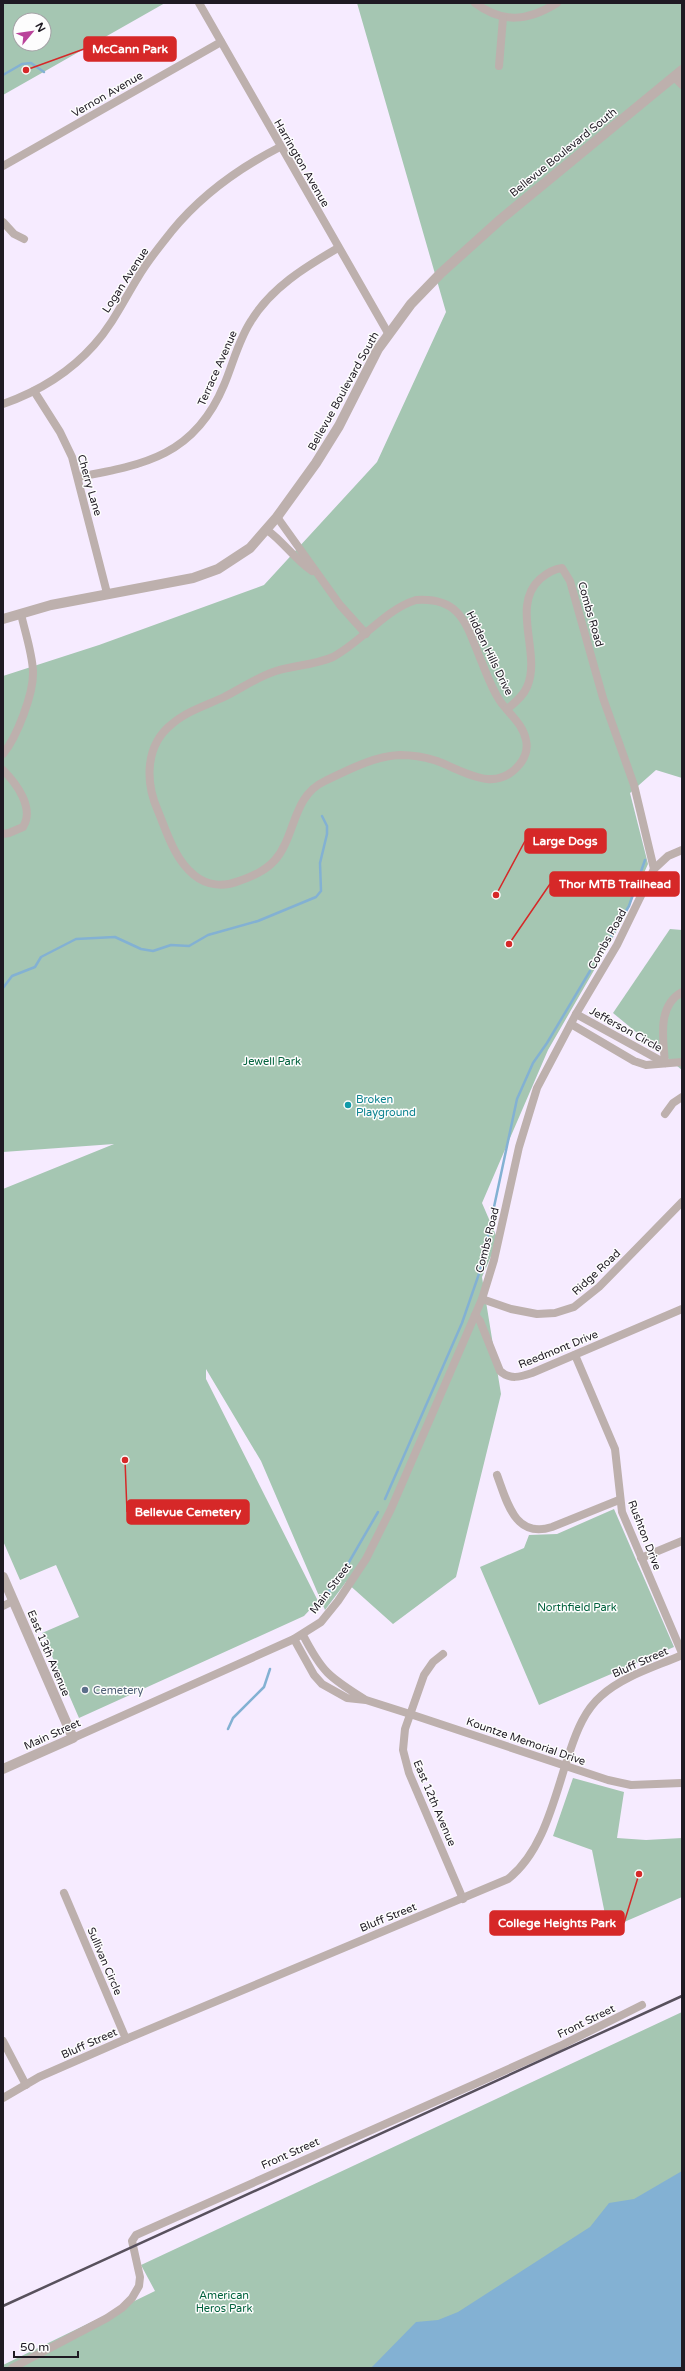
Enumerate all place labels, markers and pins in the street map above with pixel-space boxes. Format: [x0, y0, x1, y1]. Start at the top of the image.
callout: McCann Park [84, 37, 176, 61]
callout: Large Dogs [525, 829, 606, 853]
callout: Thor MTB Trailhead [550, 872, 679, 896]
place label: Broken Playground [356, 1093, 416, 1119]
marker: Broken Playground [343, 1100, 353, 1110]
callout: Bellevue Cemetery [127, 1500, 249, 1524]
place label: Cemetery [93, 1684, 144, 1697]
marker: Cemetery [80, 1685, 90, 1695]
callout: College Heights Park [490, 1911, 624, 1935]

